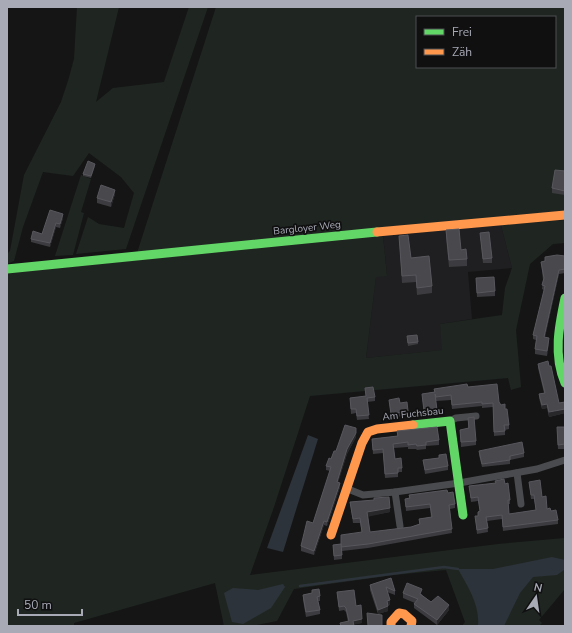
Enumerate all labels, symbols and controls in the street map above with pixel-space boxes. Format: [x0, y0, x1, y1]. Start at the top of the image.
legend [416, 16, 556, 68]
text: Frei [452, 24, 472, 40]
text: Zäh [452, 44, 472, 60]
street label: Bargloyer Weg [272, 217, 342, 239]
street label: Am Fuchsbau [382, 404, 444, 424]
north arrow [516, 577, 556, 617]
text: N [532, 580, 544, 596]
scale bar [18, 591, 82, 617]
text: 50 m [24, 597, 52, 613]

